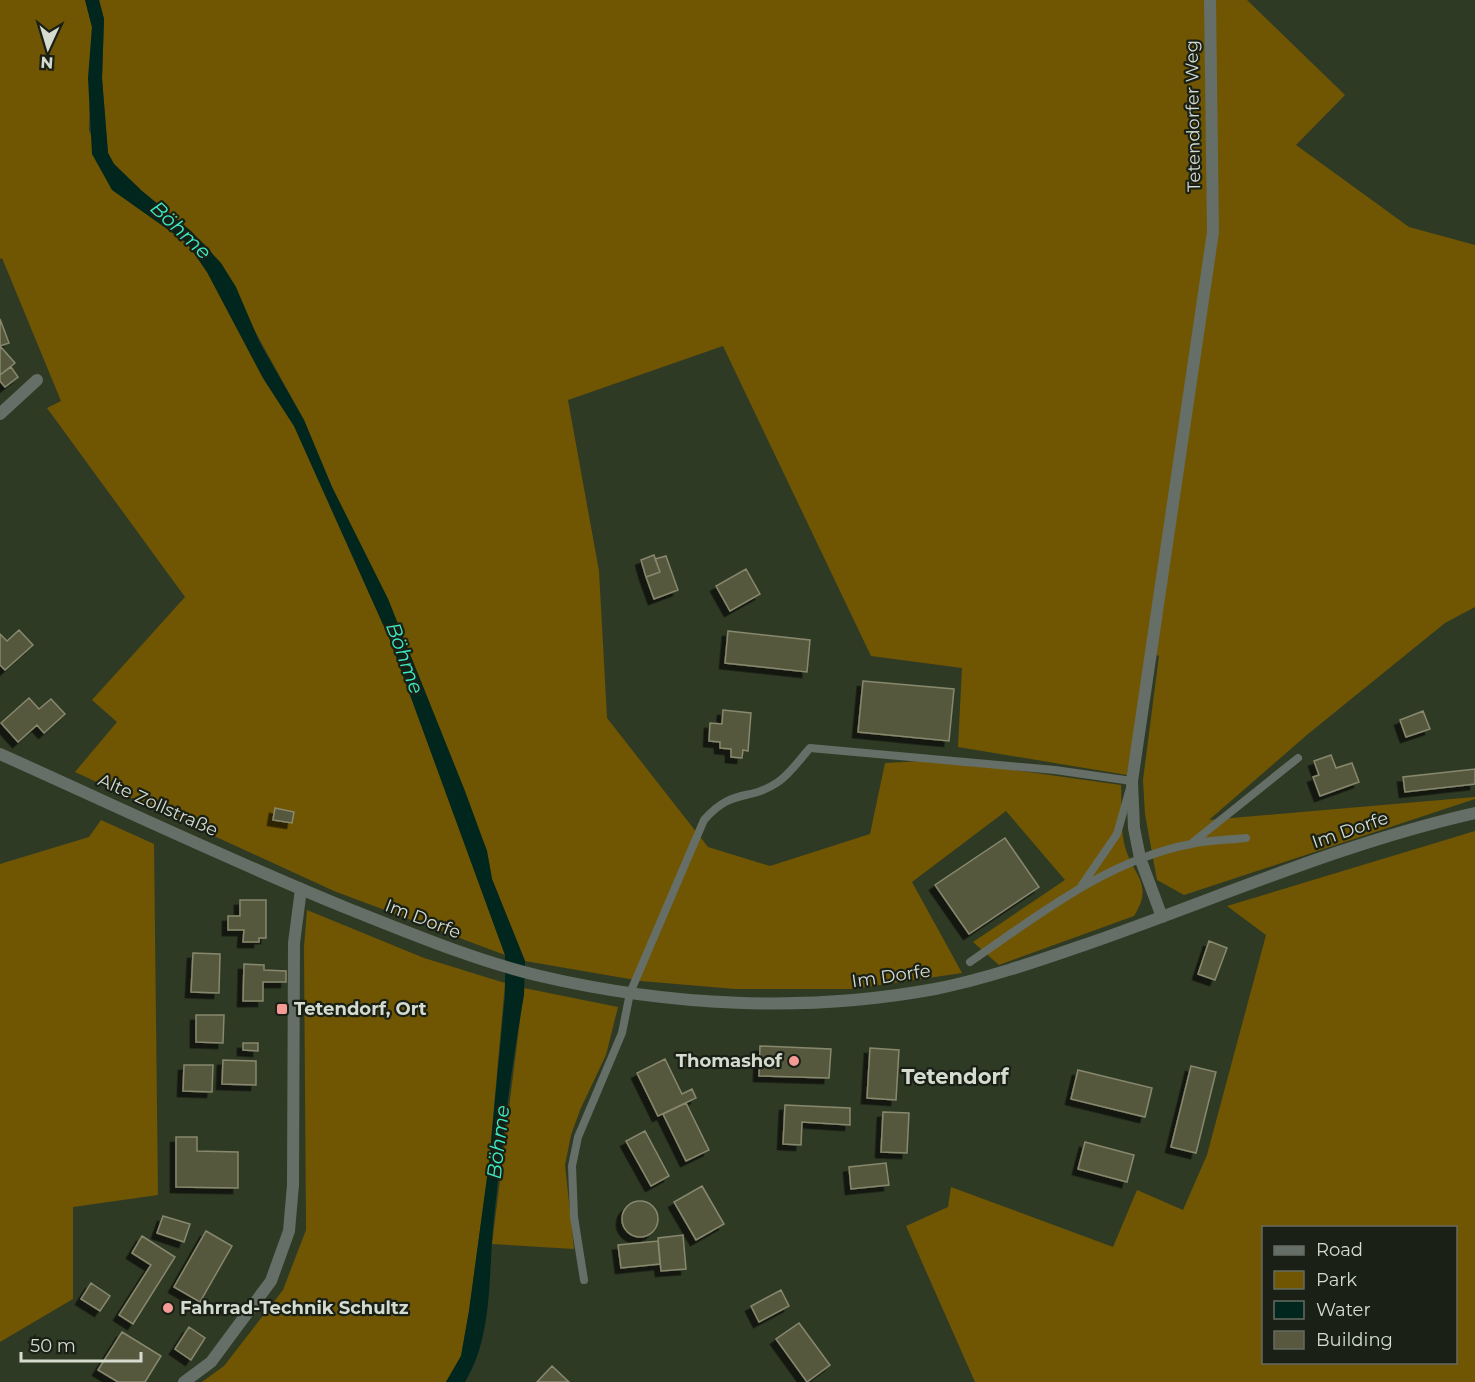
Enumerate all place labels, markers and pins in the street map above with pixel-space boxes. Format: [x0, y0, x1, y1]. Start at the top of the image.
place label: Tetendorf, Ort [294, 998, 427, 1020]
marker: Tetendorf, Ort [275, 1002, 289, 1016]
place label: Thomashof [676, 1050, 783, 1072]
marker: Thomashof [787, 1054, 801, 1068]
place label: Fahrrad-Technik Schultz [180, 1297, 409, 1319]
marker: Fahrrad-Technik Schultz [161, 1301, 175, 1315]

